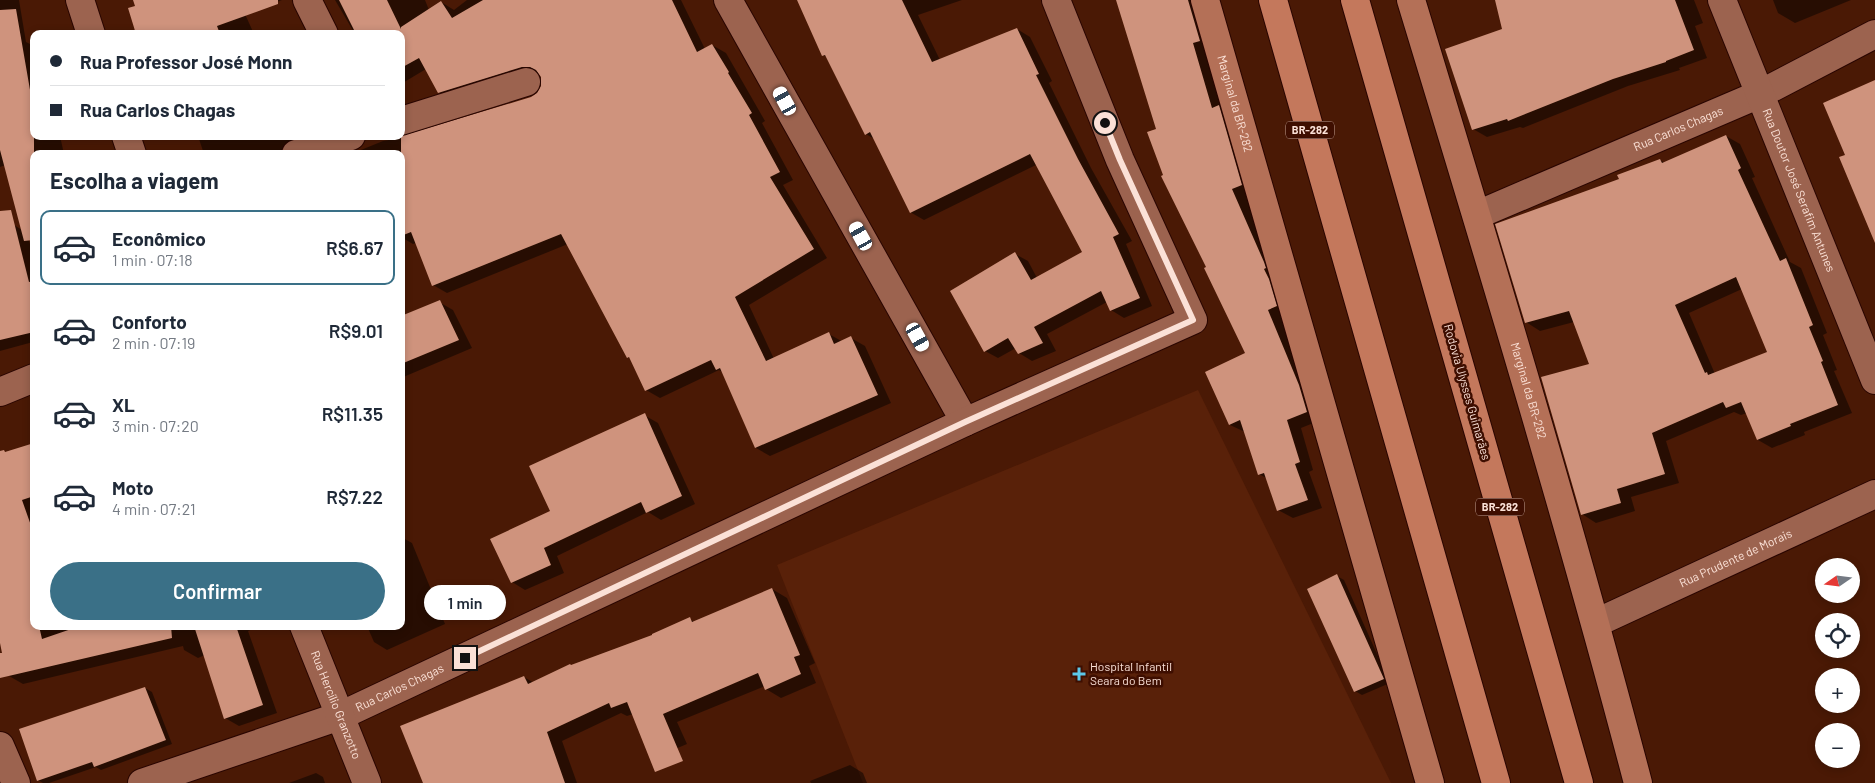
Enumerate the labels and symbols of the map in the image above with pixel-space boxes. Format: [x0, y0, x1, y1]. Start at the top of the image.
street label: Marginal da BR-282 [1215, 54, 1256, 154]
car [771, 84, 798, 118]
street label: Rua Carlos Chagas [1631, 103, 1725, 153]
street label: Rua Doutor José Serafim Antunes [1760, 106, 1839, 274]
route start [1094, 112, 1116, 134]
road number: BR-282 [1286, 122, 1334, 138]
car [847, 219, 874, 253]
car [904, 320, 931, 354]
street label: Rodovia Ulysses Guimarães [1442, 322, 1494, 462]
street label: Marginal da BR-282 [1508, 340, 1550, 440]
road number: BR-282 [1476, 498, 1524, 516]
street label: Rua Prudente de Morais [1677, 525, 1794, 590]
north arrow [1815, 558, 1860, 602]
callout: 1 min [424, 586, 506, 620]
route end [454, 647, 476, 669]
street label: Rua Hercílio Granzotto [309, 648, 365, 761]
place label: Hospital Infantil Seara do Bem [1090, 659, 1172, 687]
street label: Rua Carlos Chagas [353, 660, 446, 714]
marker: Hospital Infantil Seara do Bem [1072, 667, 1086, 681]

